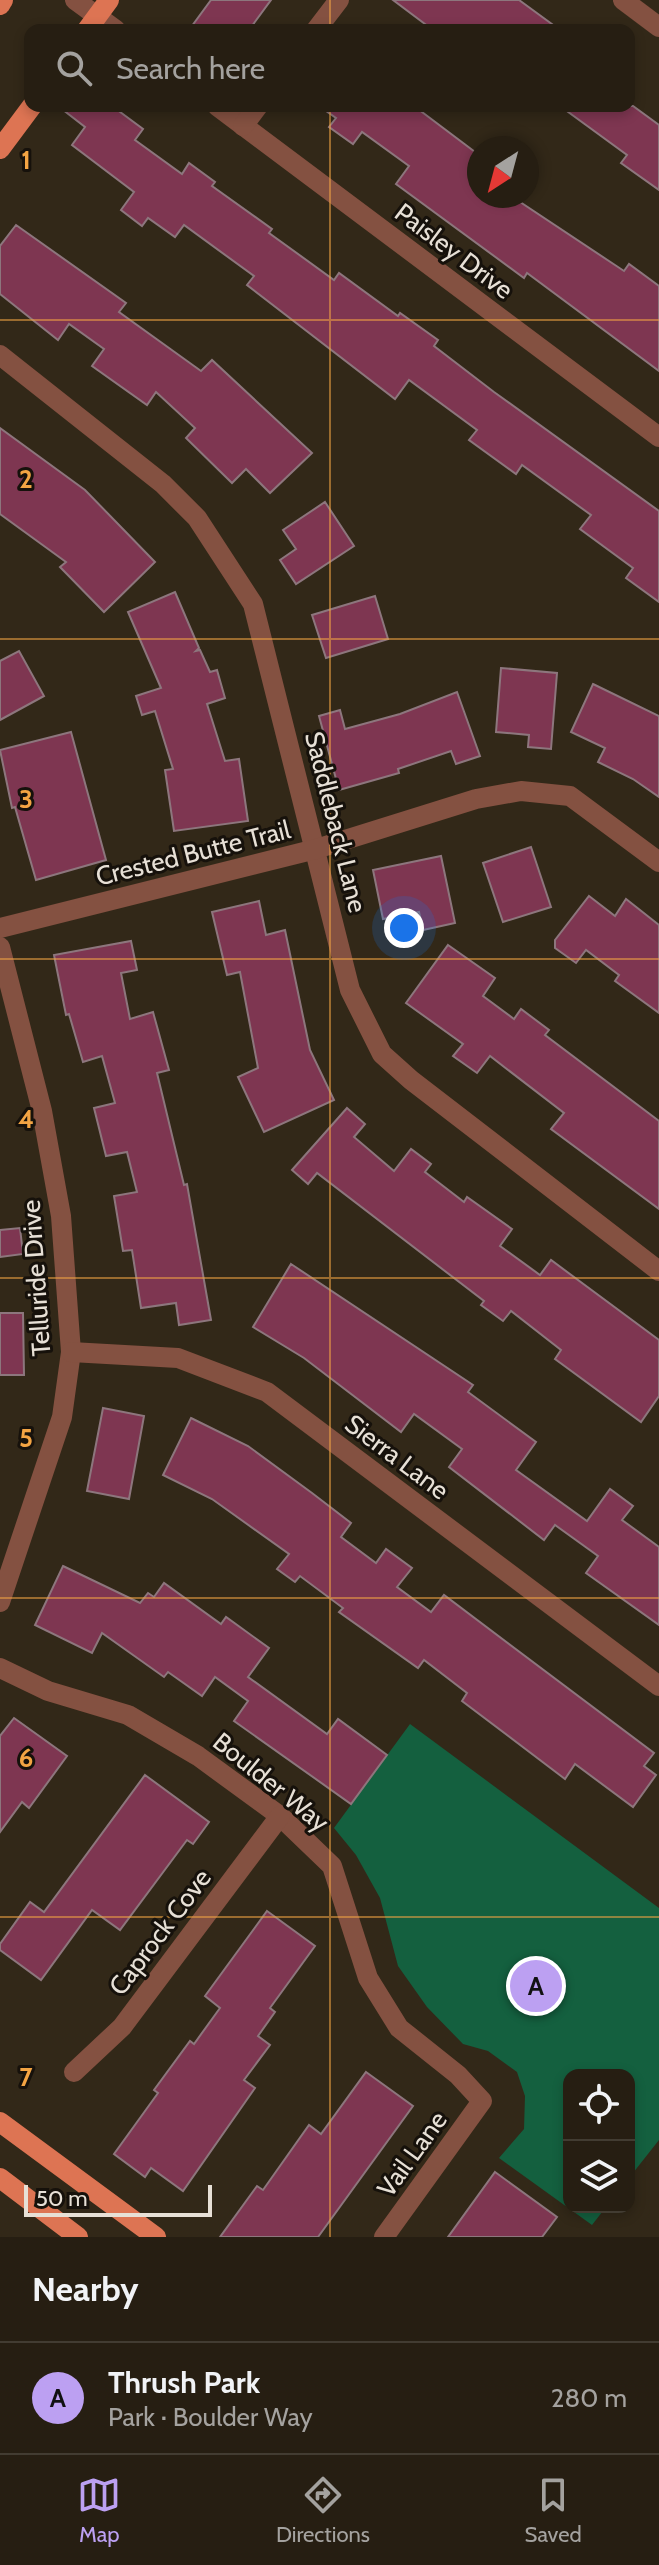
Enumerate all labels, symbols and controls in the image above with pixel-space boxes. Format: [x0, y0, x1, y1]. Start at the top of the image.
search box [24, 24, 635, 112]
icon: search [52, 46, 96, 90]
text: Search here [116, 50, 265, 87]
north arrow [467, 136, 539, 208]
text: 1 [21, 144, 31, 176]
street label: Paisley Drive [389, 196, 519, 306]
text: 2 [19, 463, 33, 495]
street label: Saddleback Lane [298, 728, 374, 916]
text: 3 [19, 783, 33, 815]
street label: Crested Butte Trail [92, 813, 294, 893]
your location [384, 908, 424, 948]
text: 4 [18, 1103, 34, 1135]
street label: Telluride Drive [15, 1199, 57, 1357]
street label: Sierra Lane [339, 1408, 455, 1506]
text: 5 [19, 1422, 33, 1454]
street label: Boulder Way [207, 1726, 335, 1838]
text: 6 [19, 1742, 33, 1774]
street label: Caprock Cove [102, 1862, 218, 2002]
pin: A [510, 1956, 562, 2016]
text: 7 [19, 2061, 33, 2093]
map controls [563, 2069, 635, 2213]
button: locate [563, 2069, 635, 2141]
street label: Vail Lane [370, 2105, 454, 2203]
button: layers [563, 2141, 635, 2213]
scale bar [24, 2181, 212, 2217]
text: 50 m [36, 2185, 88, 2212]
text: Nearby [32, 2268, 139, 2310]
text: Thrush Park [108, 2364, 260, 2401]
text: A [50, 2382, 66, 2414]
text: 280 m [551, 2382, 627, 2414]
text: Park · Boulder Way [108, 2401, 313, 2433]
tab: Map [77, 2473, 121, 2548]
tab: Directions [276, 2473, 370, 2548]
tab: Saved [525, 2473, 582, 2548]

